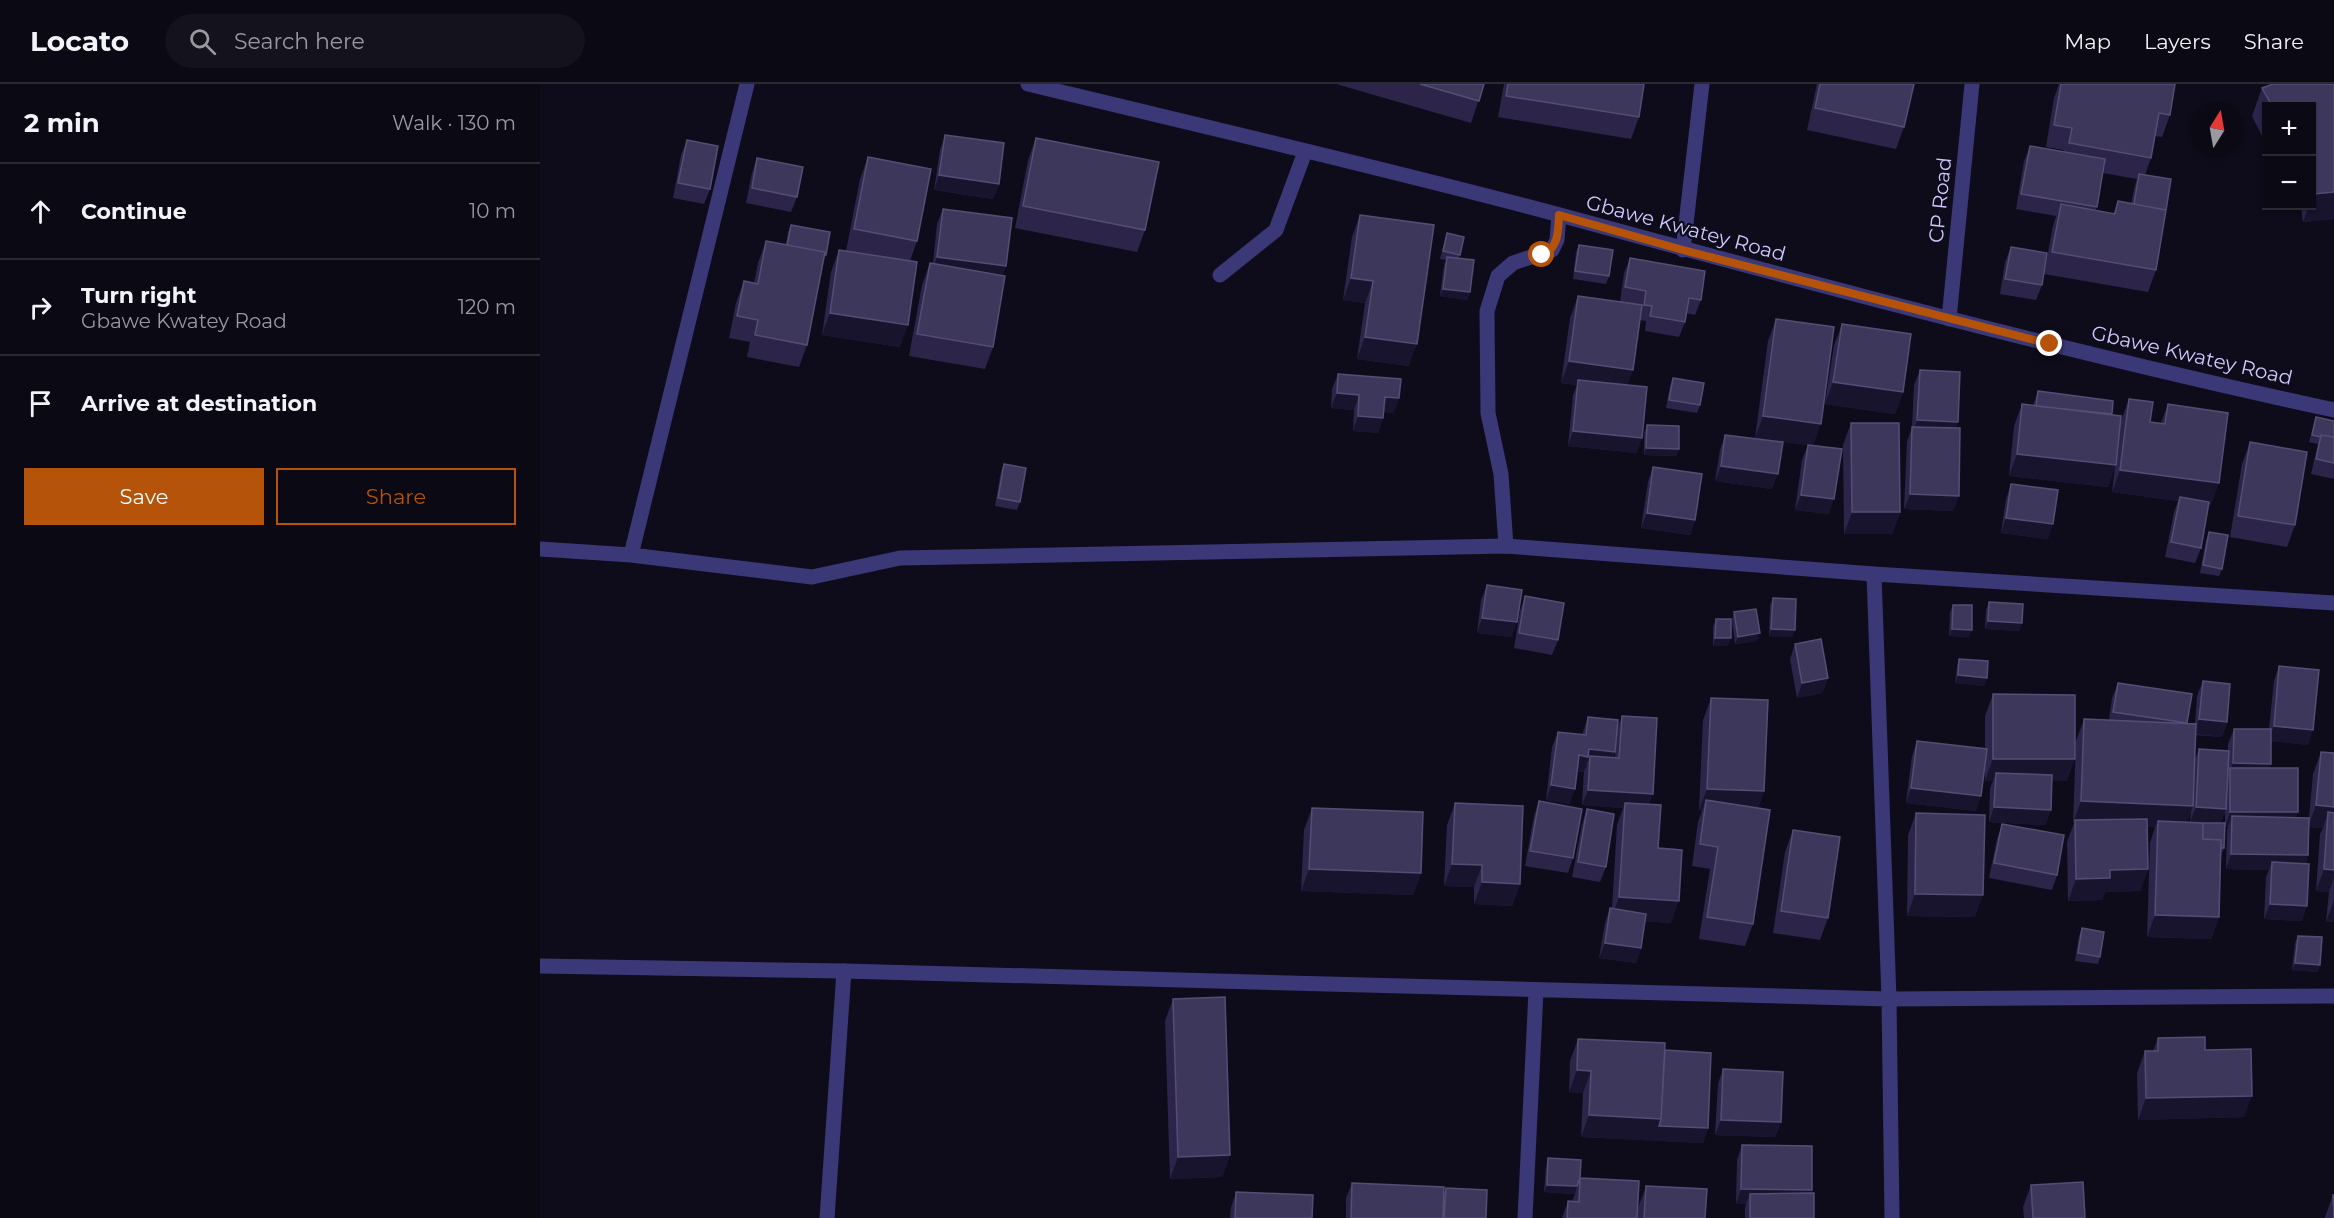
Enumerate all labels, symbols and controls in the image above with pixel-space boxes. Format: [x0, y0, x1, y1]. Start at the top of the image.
search box [165, 14, 585, 68]
text: Locato [30, 24, 129, 58]
icon: search [186, 25, 219, 58]
text: Search here [234, 28, 365, 55]
text: Map [2064, 29, 2111, 54]
text: Layers [2144, 29, 2211, 54]
text: Share [2244, 29, 2304, 54]
north arrow [2190, 102, 2244, 156]
map controls [2262, 102, 2316, 210]
button: + [2262, 102, 2316, 156]
text: 2 min [24, 107, 100, 139]
text: Walk · 130 m [392, 111, 516, 135]
street label: CP Road [1924, 156, 1956, 244]
button: − [2262, 156, 2316, 210]
street label: Gbawe Kwatey Road [1584, 190, 1788, 266]
icon: ahead [24, 195, 57, 228]
text: Continue [81, 198, 187, 225]
text: 10 m [469, 199, 516, 223]
route start [1528, 241, 1554, 267]
text: Turn right [81, 282, 196, 309]
icon: right [24, 291, 57, 324]
text: 120 m [458, 295, 516, 319]
text: Gbawe Kwatey Road [81, 309, 287, 333]
street label: Gbawe Kwatey Road [2089, 320, 2295, 390]
route end [2036, 330, 2062, 356]
icon: arrive [24, 387, 57, 420]
text: Arrive at destination [81, 390, 317, 417]
button: Save [24, 468, 264, 525]
button: Share [276, 468, 516, 525]

